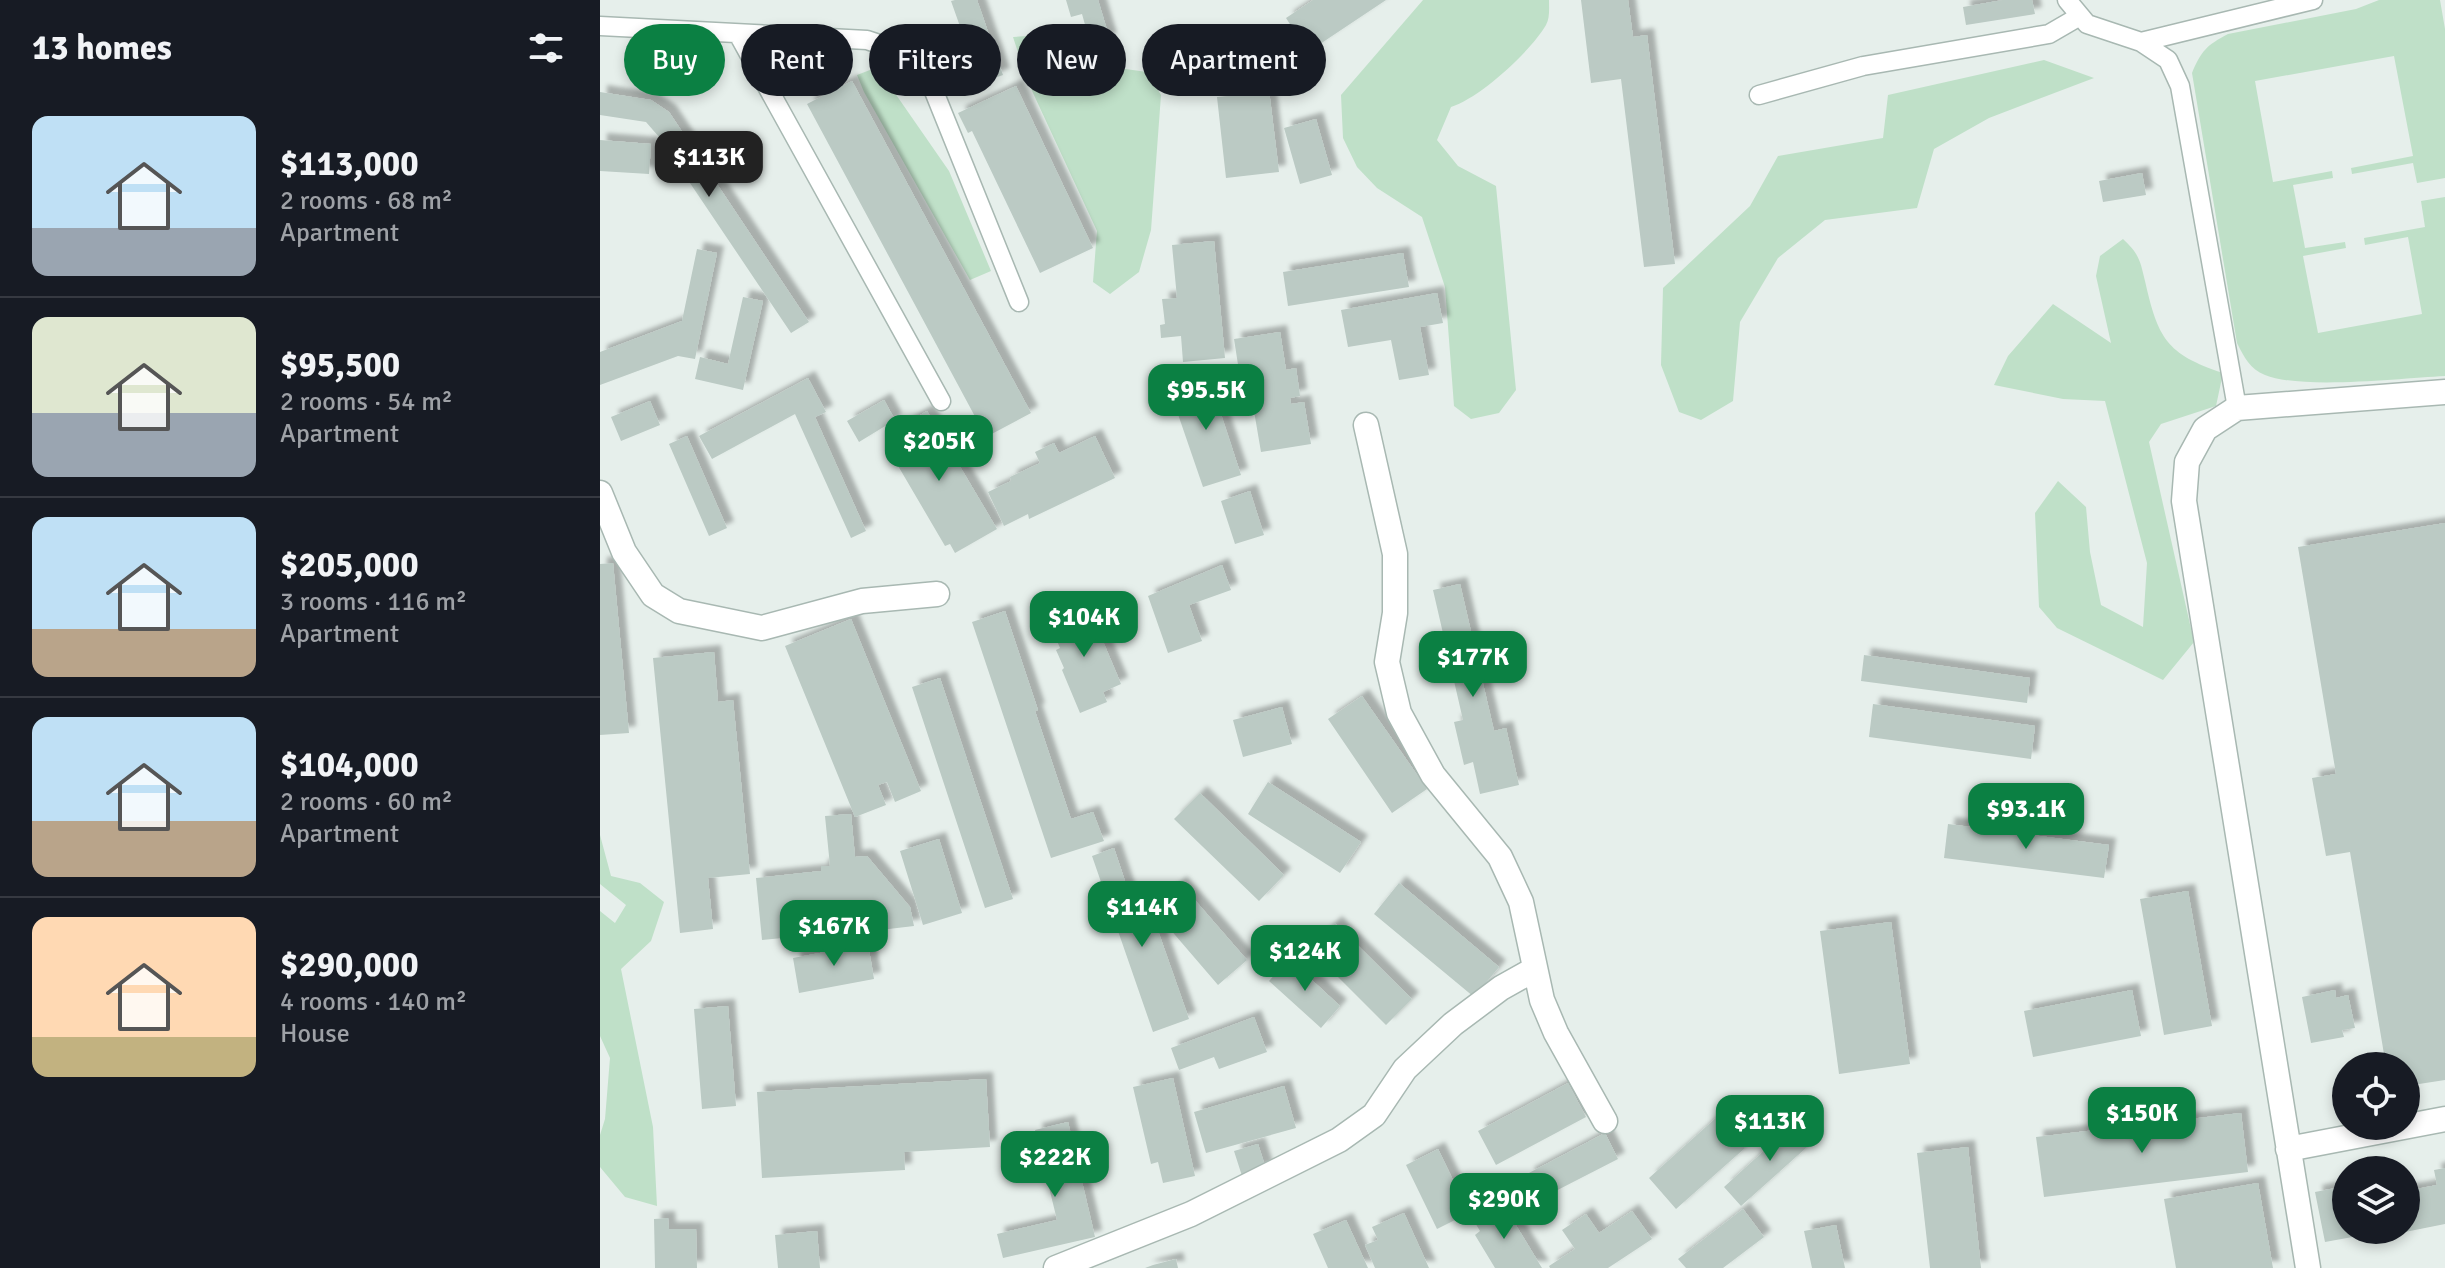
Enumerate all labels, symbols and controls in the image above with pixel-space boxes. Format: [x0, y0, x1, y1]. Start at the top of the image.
chip: Buy [624, 24, 725, 96]
chip: Rent [741, 24, 853, 96]
chip: Filters [869, 24, 1001, 96]
chip: New [1017, 24, 1126, 96]
chip: Apartment [1142, 24, 1326, 96]
icon: filters [524, 26, 568, 70]
text: 13 homes [32, 27, 172, 69]
pin: $113K [653, 131, 765, 199]
text: $113K [673, 141, 745, 173]
text: $113,000 [280, 143, 419, 185]
icon: home [96, 148, 192, 244]
text: 2 rooms · 68 m² [280, 185, 453, 217]
text: Apartment [280, 217, 399, 249]
text: $95,500 [280, 344, 400, 386]
icon: home [96, 349, 192, 445]
pin: $95.5K [1141, 364, 1271, 432]
text: $95.5K [1166, 374, 1246, 406]
text: 2 rooms · 54 m² [280, 386, 453, 418]
pin: $205K [883, 415, 995, 483]
text: Apartment [280, 418, 399, 450]
text: $205K [903, 425, 975, 457]
text: $205,000 [280, 544, 419, 586]
icon: home [96, 549, 192, 645]
text: 3 rooms · 116 m² [280, 586, 467, 618]
pin: $104K [1028, 591, 1140, 659]
text: $104K [1048, 601, 1120, 633]
text: Apartment [280, 618, 399, 650]
pin: $177K [1417, 631, 1529, 699]
text: $177K [1437, 641, 1509, 673]
text: $104,000 [280, 744, 419, 786]
icon: home [96, 749, 192, 845]
pin: $93.1K [1961, 783, 2091, 851]
text: 2 rooms · 60 m² [280, 786, 453, 818]
text: $93.1K [1986, 793, 2066, 825]
text: Apartment [280, 818, 399, 850]
pin: $114K [1086, 881, 1198, 949]
text: $114K [1106, 891, 1178, 923]
pin: $167K [778, 900, 890, 968]
text: $167K [798, 910, 870, 942]
pin: $124K [1249, 925, 1361, 993]
text: $124K [1269, 935, 1341, 967]
text: $290,000 [280, 944, 419, 986]
icon: home [96, 949, 192, 1045]
text: 4 rooms · 140 m² [280, 986, 467, 1018]
text: House [280, 1018, 350, 1050]
map controls [2332, 1052, 2420, 1244]
button: locate [2332, 1052, 2420, 1140]
pin: $150K [2086, 1087, 2198, 1155]
pin: $113K [1714, 1095, 1826, 1163]
text: $150K [2106, 1097, 2178, 1129]
text: $113K [1734, 1105, 1806, 1137]
pin: $222K [999, 1131, 1111, 1199]
text: $222K [1019, 1141, 1091, 1173]
button: layers [2332, 1156, 2420, 1244]
pin: $290K [1448, 1173, 1560, 1241]
text: $290K [1468, 1183, 1540, 1215]

